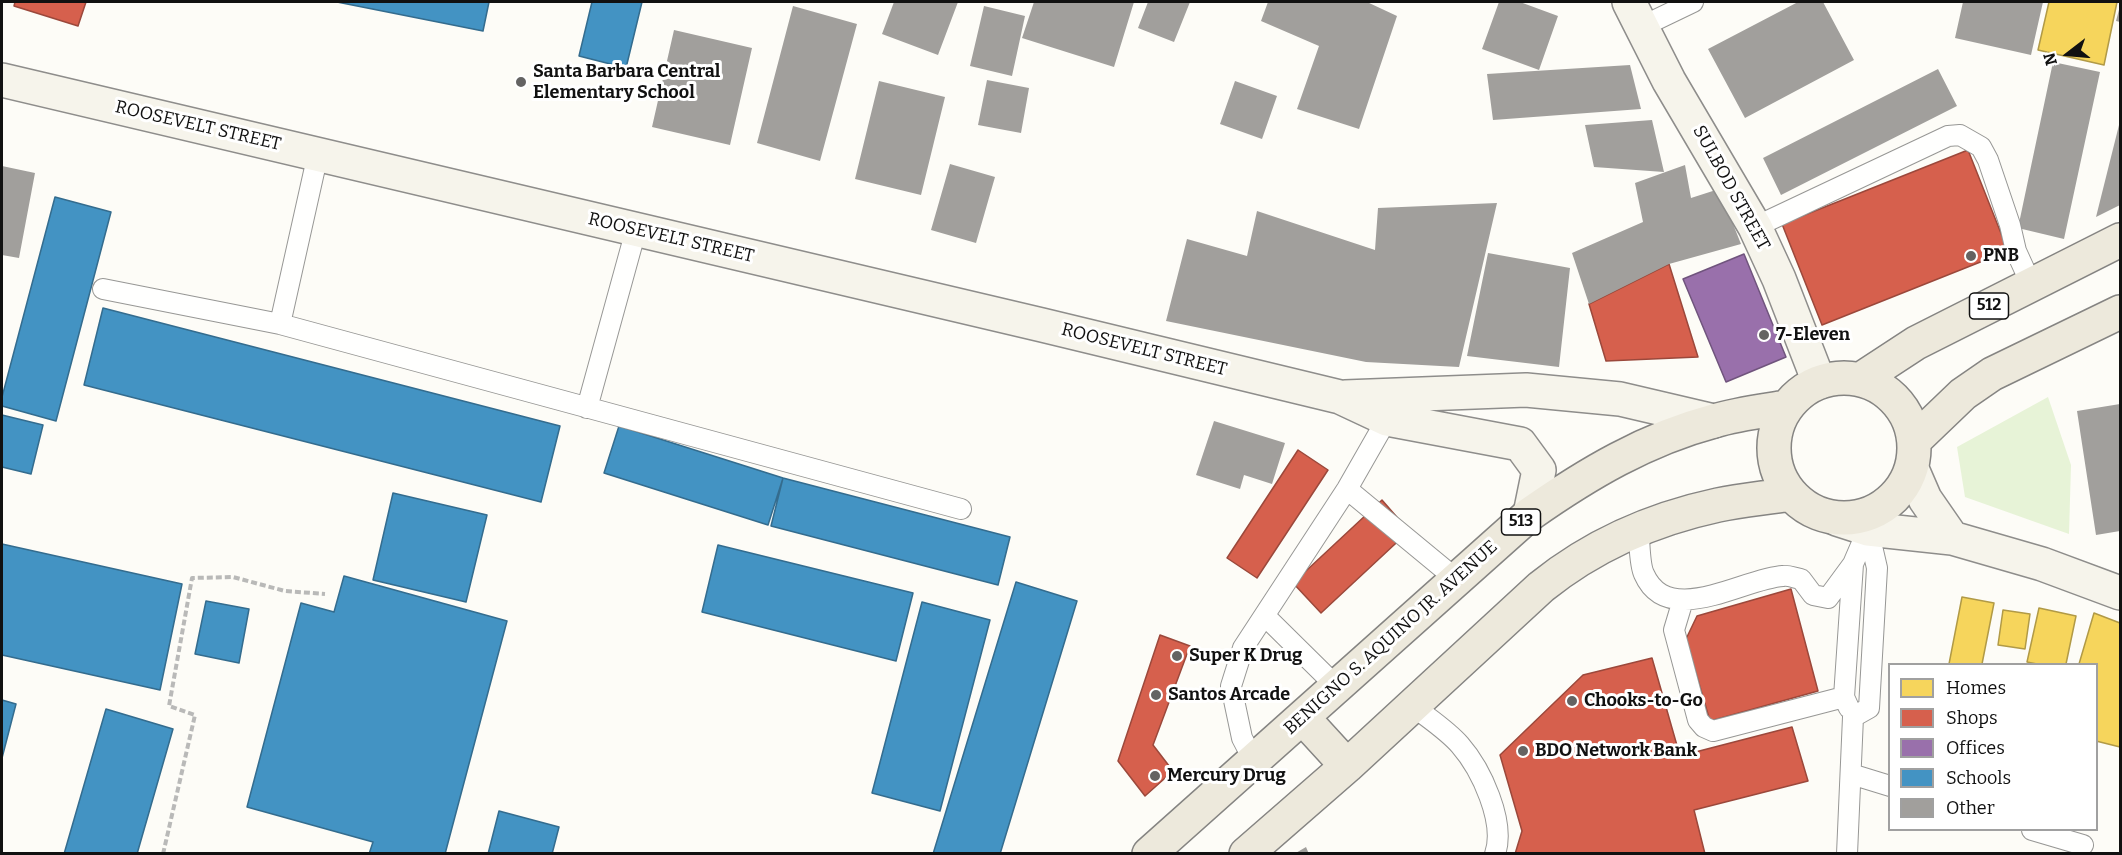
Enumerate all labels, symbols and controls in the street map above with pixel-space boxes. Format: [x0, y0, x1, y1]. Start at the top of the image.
north arrow [2038, 24, 2098, 84]
text: N [2039, 51, 2061, 68]
place label: Santa Barbara Central Elementary School [533, 61, 720, 104]
marker: Santa Barbara Central Elementary School [514, 75, 528, 89]
street label: ROOSEVELT STREET [113, 96, 283, 156]
street label: SULBOD STREET [1688, 122, 1774, 254]
street label: ROOSEVELT STREET [586, 208, 756, 268]
place label: PNB [1983, 245, 2019, 267]
marker: PNB [1964, 249, 1978, 263]
road number: 512 [1970, 293, 2008, 319]
street label: ROOSEVELT STREET [1059, 319, 1229, 381]
place label: 7-Eleven [1776, 324, 1850, 346]
marker: 7-Eleven [1757, 328, 1771, 342]
road number: 513 [1502, 509, 1540, 535]
street label: BENIGNO S. AQUINO JR. AVENUE [1280, 536, 1502, 740]
place label: Super K Drug [1189, 645, 1302, 667]
marker: Super K Drug [1170, 649, 1184, 663]
legend [1888, 663, 2098, 831]
text: Homes [1946, 677, 2006, 699]
place label: Santos Arcade [1168, 684, 1290, 706]
marker: Santos Arcade [1149, 688, 1163, 702]
place label: Chooks-to-Go [1584, 690, 1703, 712]
marker: Chooks-to-Go [1565, 694, 1579, 708]
text: Shops [1946, 707, 1998, 729]
text: Offices [1946, 737, 2005, 759]
place label: BDO Network Bank [1535, 740, 1697, 762]
marker: BDO Network Bank [1516, 744, 1530, 758]
place label: Mercury Drug [1167, 765, 1286, 787]
text: Schools [1946, 767, 2011, 789]
marker: Mercury Drug [1148, 769, 1162, 783]
text: Other [1946, 797, 1995, 819]

